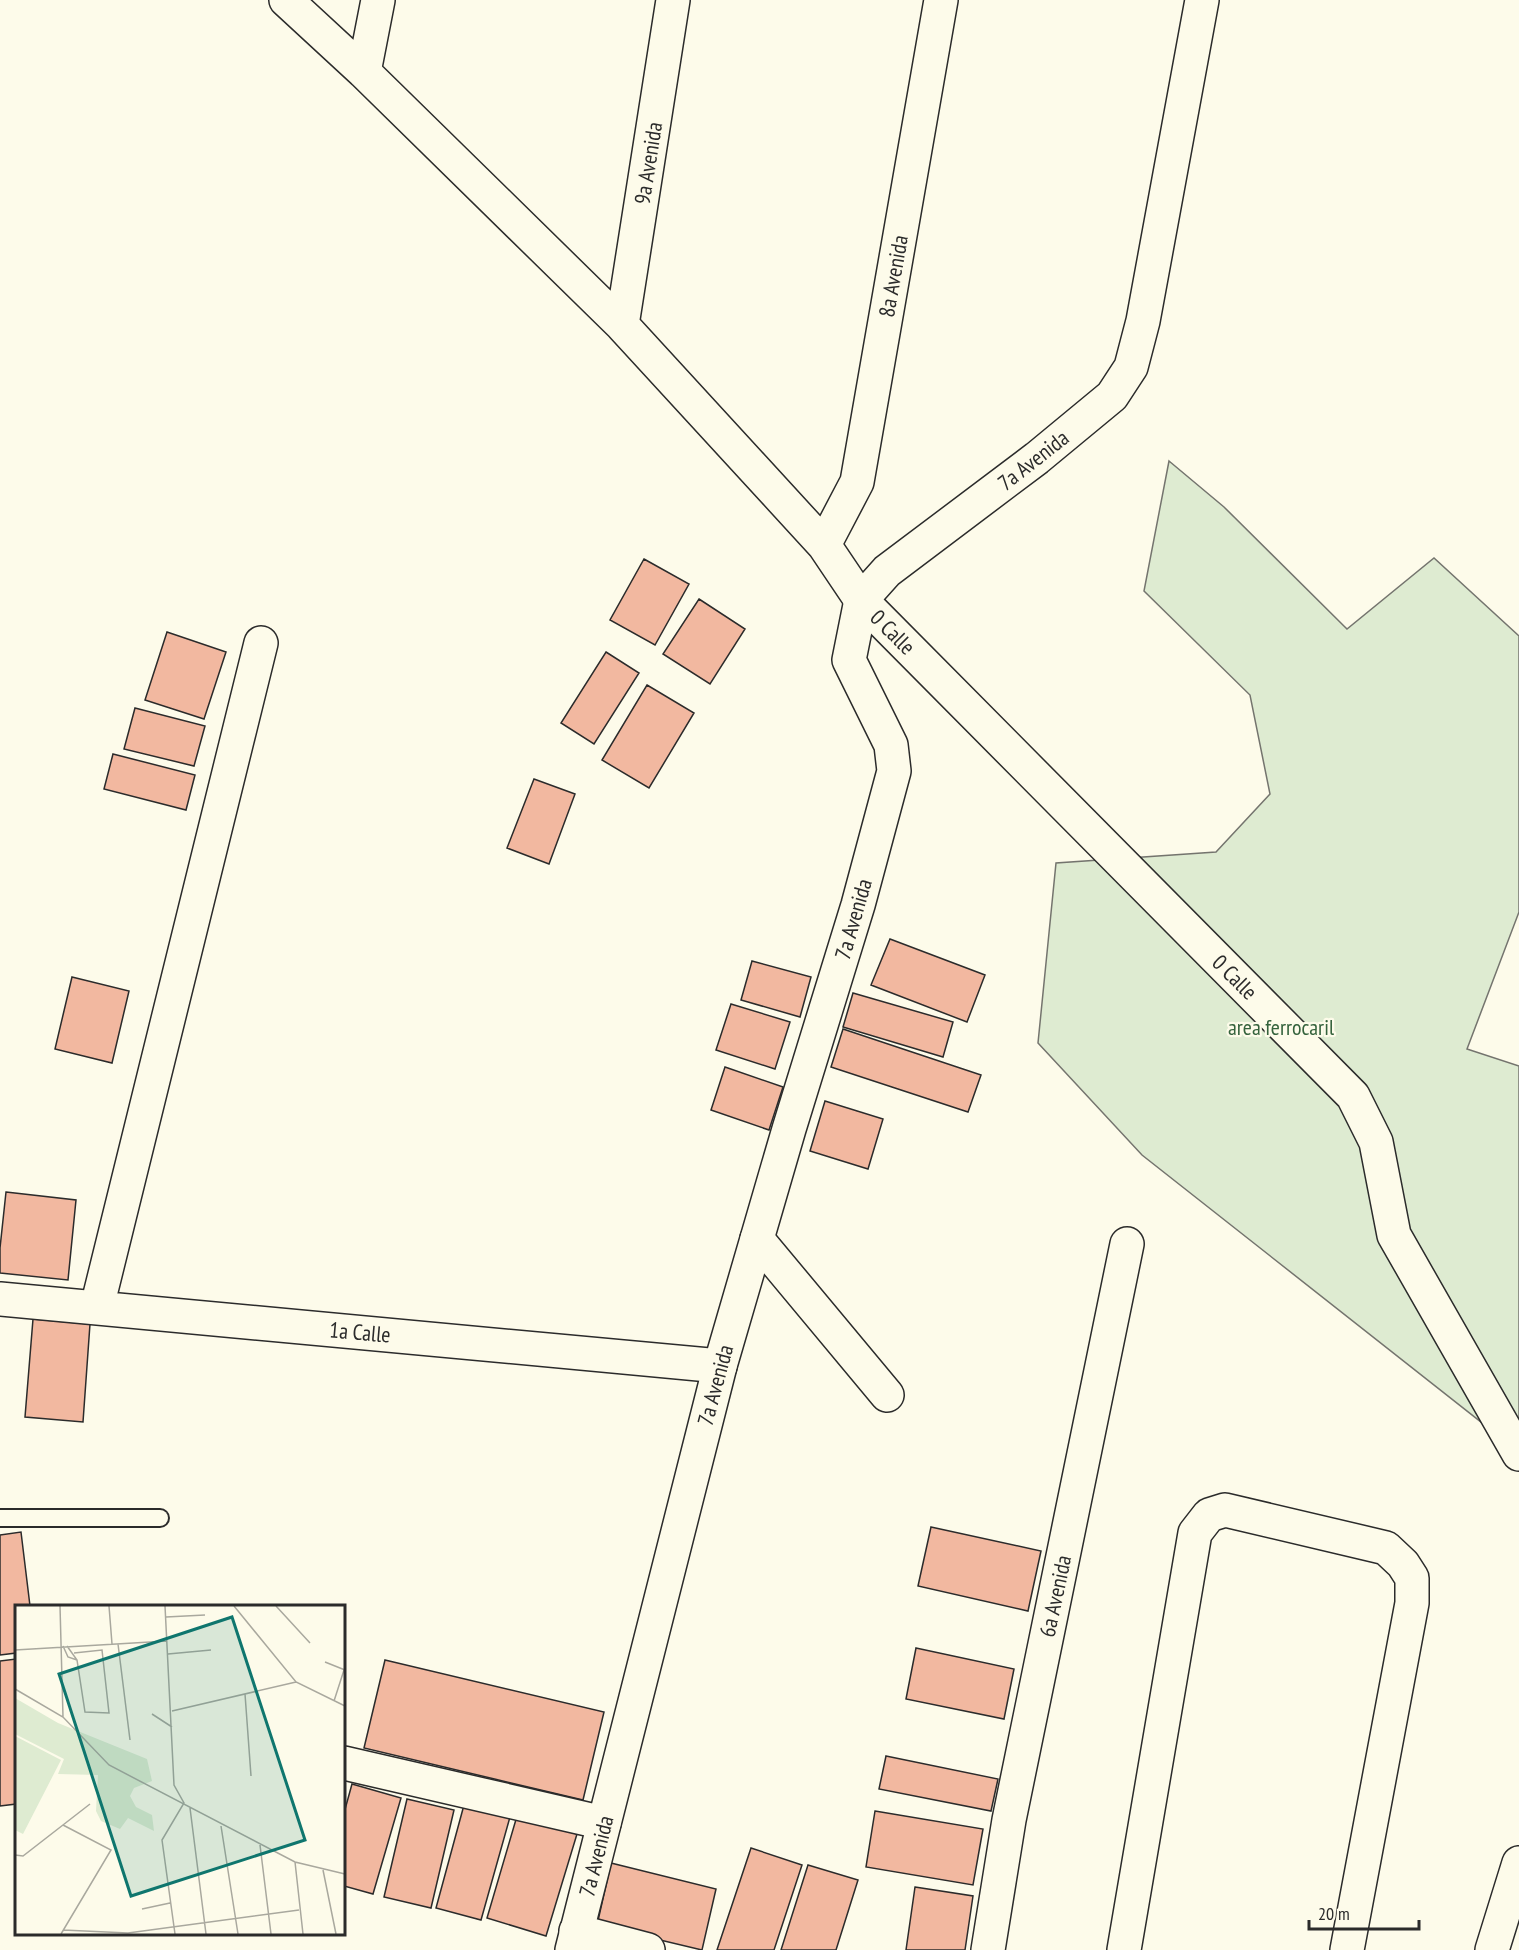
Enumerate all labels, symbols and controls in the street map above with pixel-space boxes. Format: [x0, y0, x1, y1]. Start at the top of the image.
street label: 9a Avenida [628, 120, 668, 206]
street label: 8a Avenida [872, 233, 914, 319]
street label: 7a Avenida [992, 424, 1074, 496]
street label: 0 Calle [865, 604, 921, 660]
street label: 7a Avenida [828, 875, 878, 963]
street label: 0 Calle [1207, 949, 1263, 1005]
park label: area ferrocaril [1228, 1013, 1335, 1041]
street label: 1a Calle [328, 1315, 392, 1349]
street label: 7a Avenida [691, 1341, 739, 1429]
street label: 6a Avenida [1033, 1553, 1077, 1639]
inset map [15, 1605, 345, 1935]
street label: 7a Avenida [572, 1813, 620, 1899]
scale bar [1309, 1893, 1418, 1931]
text: 20 m [1318, 1902, 1350, 1925]

